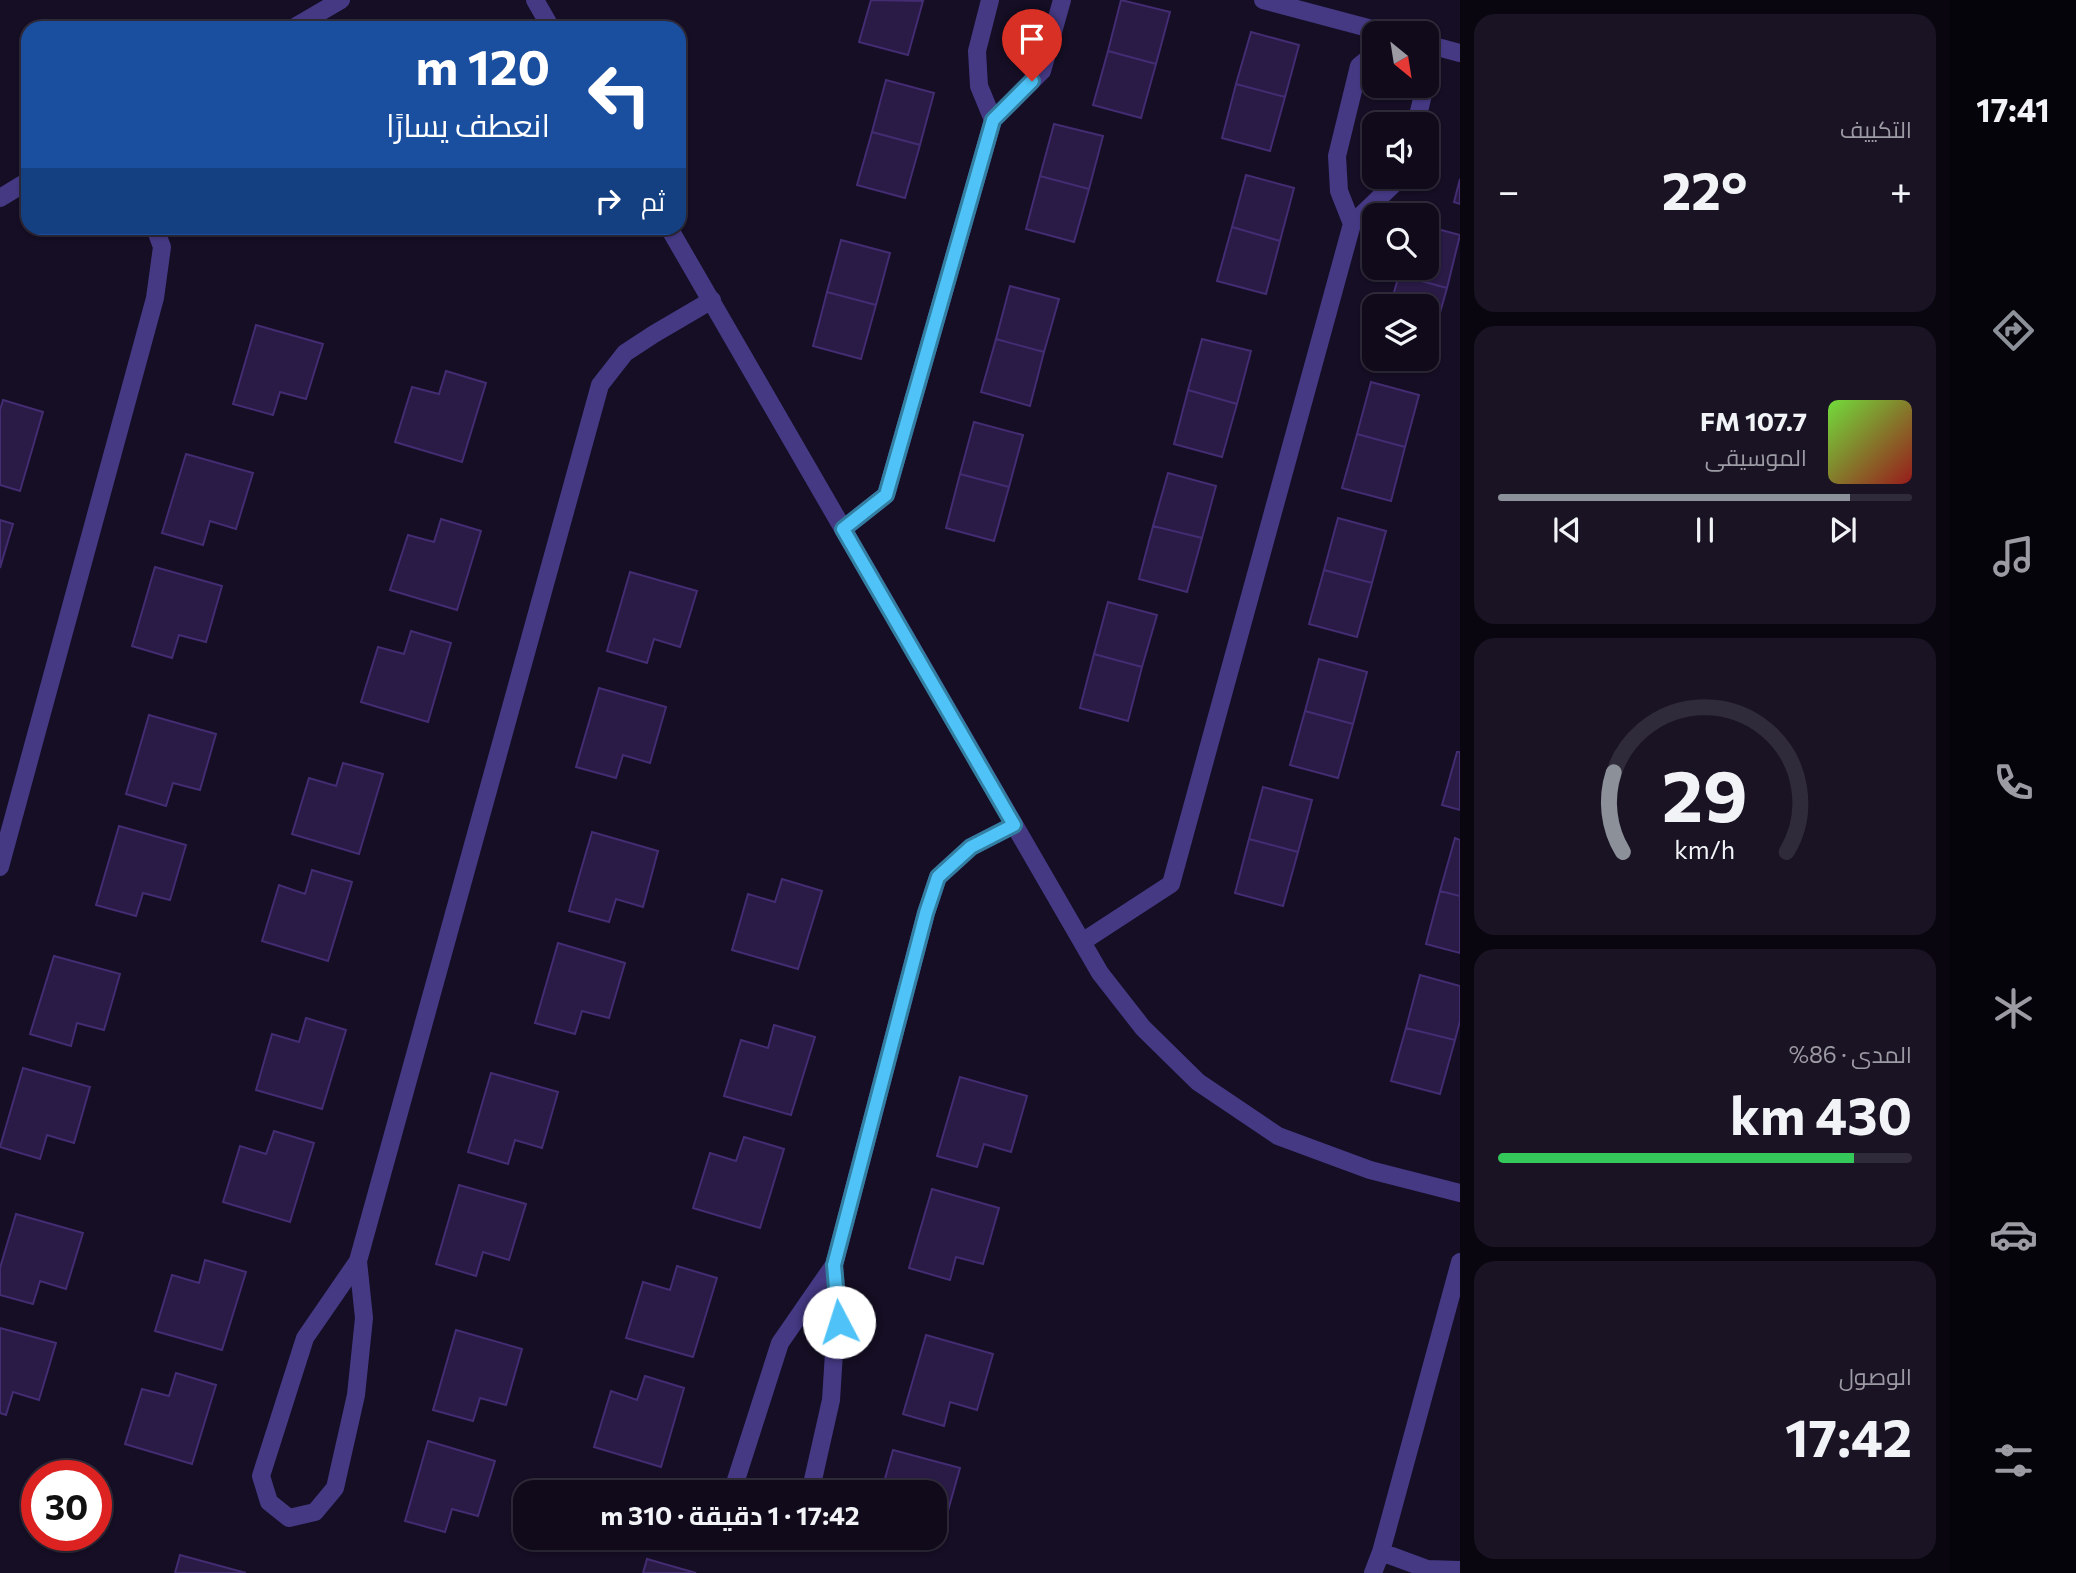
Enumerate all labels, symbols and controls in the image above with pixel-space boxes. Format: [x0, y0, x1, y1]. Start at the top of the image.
pin [1002, 9, 1062, 81]
icon: arrive [1013, 20, 1051, 58]
north arrow [1362, 21, 1438, 98]
map controls [1362, 21, 1439, 371]
text: 120 m [416, 35, 550, 95]
icon: left [574, 49, 665, 140]
text: 17:41 [1976, 89, 2050, 129]
text: انعطف يسارًا [386, 104, 550, 144]
button: sound [1362, 112, 1439, 189]
text: التكييف [1840, 115, 1912, 143]
text: 22° [1662, 157, 1747, 221]
text: − [1498, 166, 1520, 213]
text: + [1890, 166, 1912, 213]
icon: right [589, 182, 627, 220]
text: ثم [641, 185, 665, 216]
button: search [1362, 203, 1439, 280]
button: layers [1362, 294, 1439, 371]
icon: directions [1989, 306, 2038, 355]
text: 107.7 FM [1700, 405, 1807, 436]
text: الموسيقى [1705, 443, 1807, 471]
icon: previous [1548, 511, 1586, 549]
icon: pause [1686, 511, 1724, 549]
icon: next [1824, 511, 1862, 549]
icon: music [1989, 532, 2038, 581]
text: 29 [1662, 749, 1748, 838]
icon: phone [1989, 758, 2038, 807]
text: km/h [1675, 834, 1735, 864]
icon: climate [1989, 984, 2038, 1033]
text: المدى · 86% [1789, 1040, 1912, 1068]
text: 430 km [1730, 1082, 1912, 1146]
icon: car [1989, 1210, 2038, 1259]
position arrow [802, 1285, 876, 1359]
text: الوصول [1839, 1362, 1912, 1390]
text: 17:42 [1785, 1404, 1912, 1468]
icon: filters [1989, 1436, 2038, 1485]
speed limit sign: 30 [21, 1460, 112, 1551]
text: 17:42 · 1 دقيقة · 310 m [600, 1499, 860, 1530]

